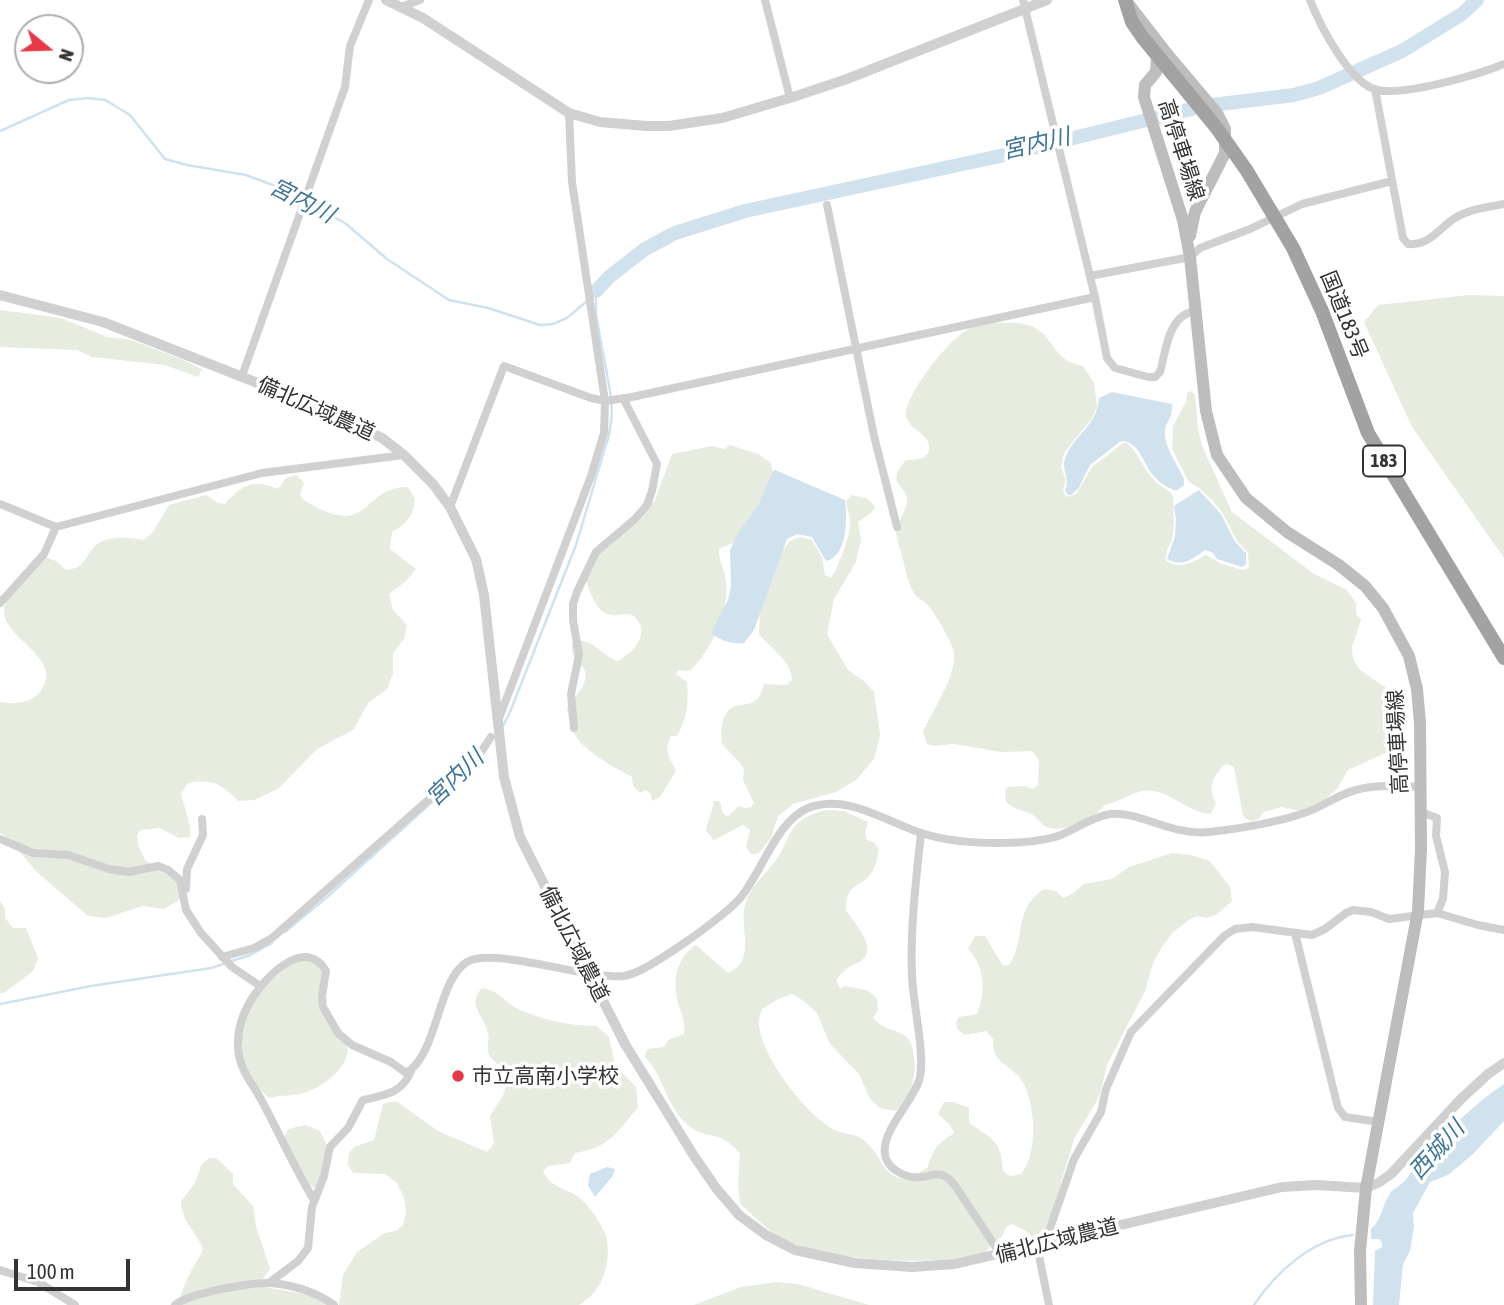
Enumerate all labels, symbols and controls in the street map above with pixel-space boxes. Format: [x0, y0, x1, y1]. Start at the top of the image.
north arrow [14, 14, 84, 84]
text: N [55, 46, 79, 64]
street label: 高停車場線 [1153, 96, 1209, 204]
water label: 宮内川 [999, 123, 1073, 165]
water label: 宮内川 [265, 173, 339, 229]
street label: 国道183号 [1315, 267, 1373, 363]
street label: 備北広域農道 [253, 372, 379, 446]
road number: 183 [1363, 446, 1405, 476]
street label: 高停車場線 [1383, 689, 1413, 795]
water label: 宮内川 [421, 744, 489, 812]
street label: 備北広域農道 [534, 882, 614, 1006]
place label: 市立高南小学校 [472, 1063, 619, 1089]
marker: 市立高南小学校 [450, 1068, 466, 1084]
water label: 西城川 [1404, 1115, 1470, 1185]
street label: 備北広域農道 [993, 1214, 1121, 1268]
scale bar [18, 1246, 133, 1290]
text: 100 m [27, 1259, 75, 1283]

